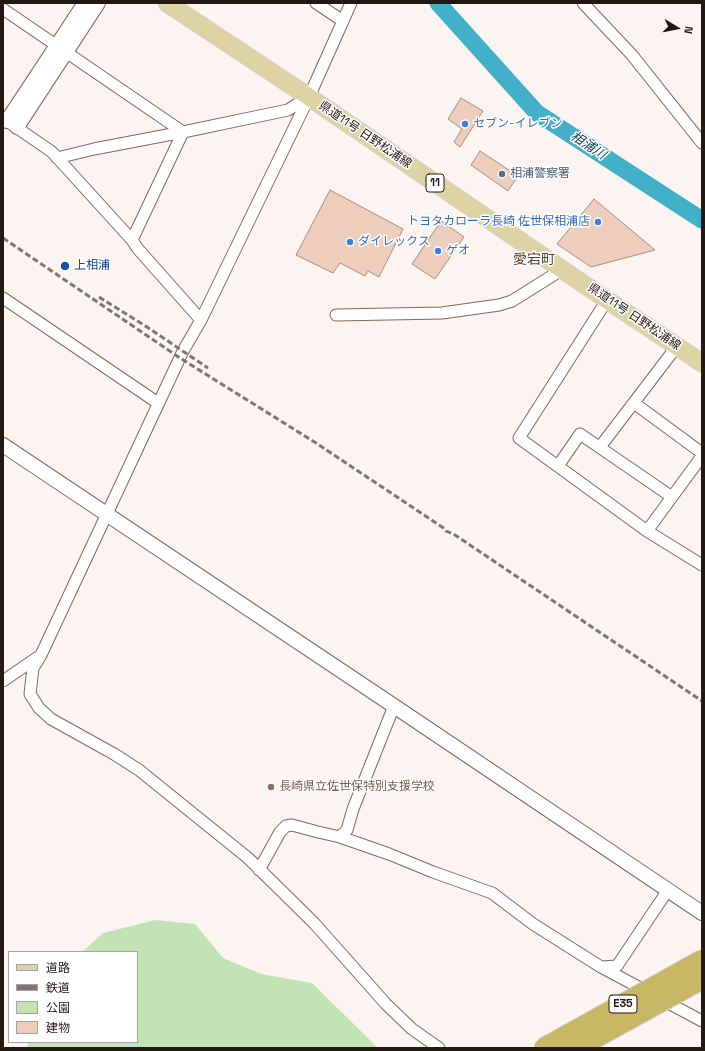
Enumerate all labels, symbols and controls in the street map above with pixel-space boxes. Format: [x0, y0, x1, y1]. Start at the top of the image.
north arrow [657, 8, 697, 48]
text: N [681, 25, 696, 35]
street label: 県道11号 日野松浦線 [316, 99, 414, 171]
place label: セブン-イレブン [473, 117, 562, 131]
marker: セブン-イレブン [460, 119, 470, 129]
water label: 相浦川 [567, 129, 609, 163]
place label: 相浦警察署 [510, 167, 570, 181]
marker: 相浦警察署 [497, 169, 507, 179]
road number: 11 [426, 174, 444, 192]
place label: トヨタカローラ長崎 佐世保相浦店 [407, 215, 590, 229]
marker: トヨタカローラ長崎 佐世保相浦店 [593, 217, 603, 227]
place label: ダイレックス [358, 235, 430, 249]
marker: ダイレックス [345, 237, 355, 247]
place label: ゲオ [446, 244, 470, 258]
marker: ゲオ [433, 246, 443, 256]
district label: 愛宕町 [513, 252, 555, 268]
place label: 上相浦 [74, 259, 110, 273]
marker: 上相浦 [59, 260, 71, 272]
street label: 県道11号 日野松浦線 [585, 281, 683, 353]
place label: 長崎県立佐世保特別支援学校 [279, 780, 435, 794]
marker: 長崎県立佐世保特別支援学校 [266, 782, 276, 792]
legend [8, 951, 138, 1043]
text: 道路 [46, 960, 70, 976]
text: 鉄道 [46, 980, 70, 996]
road number: E35 [609, 995, 637, 1013]
text: 公園 [46, 1000, 70, 1016]
text: 建物 [46, 1020, 70, 1036]

